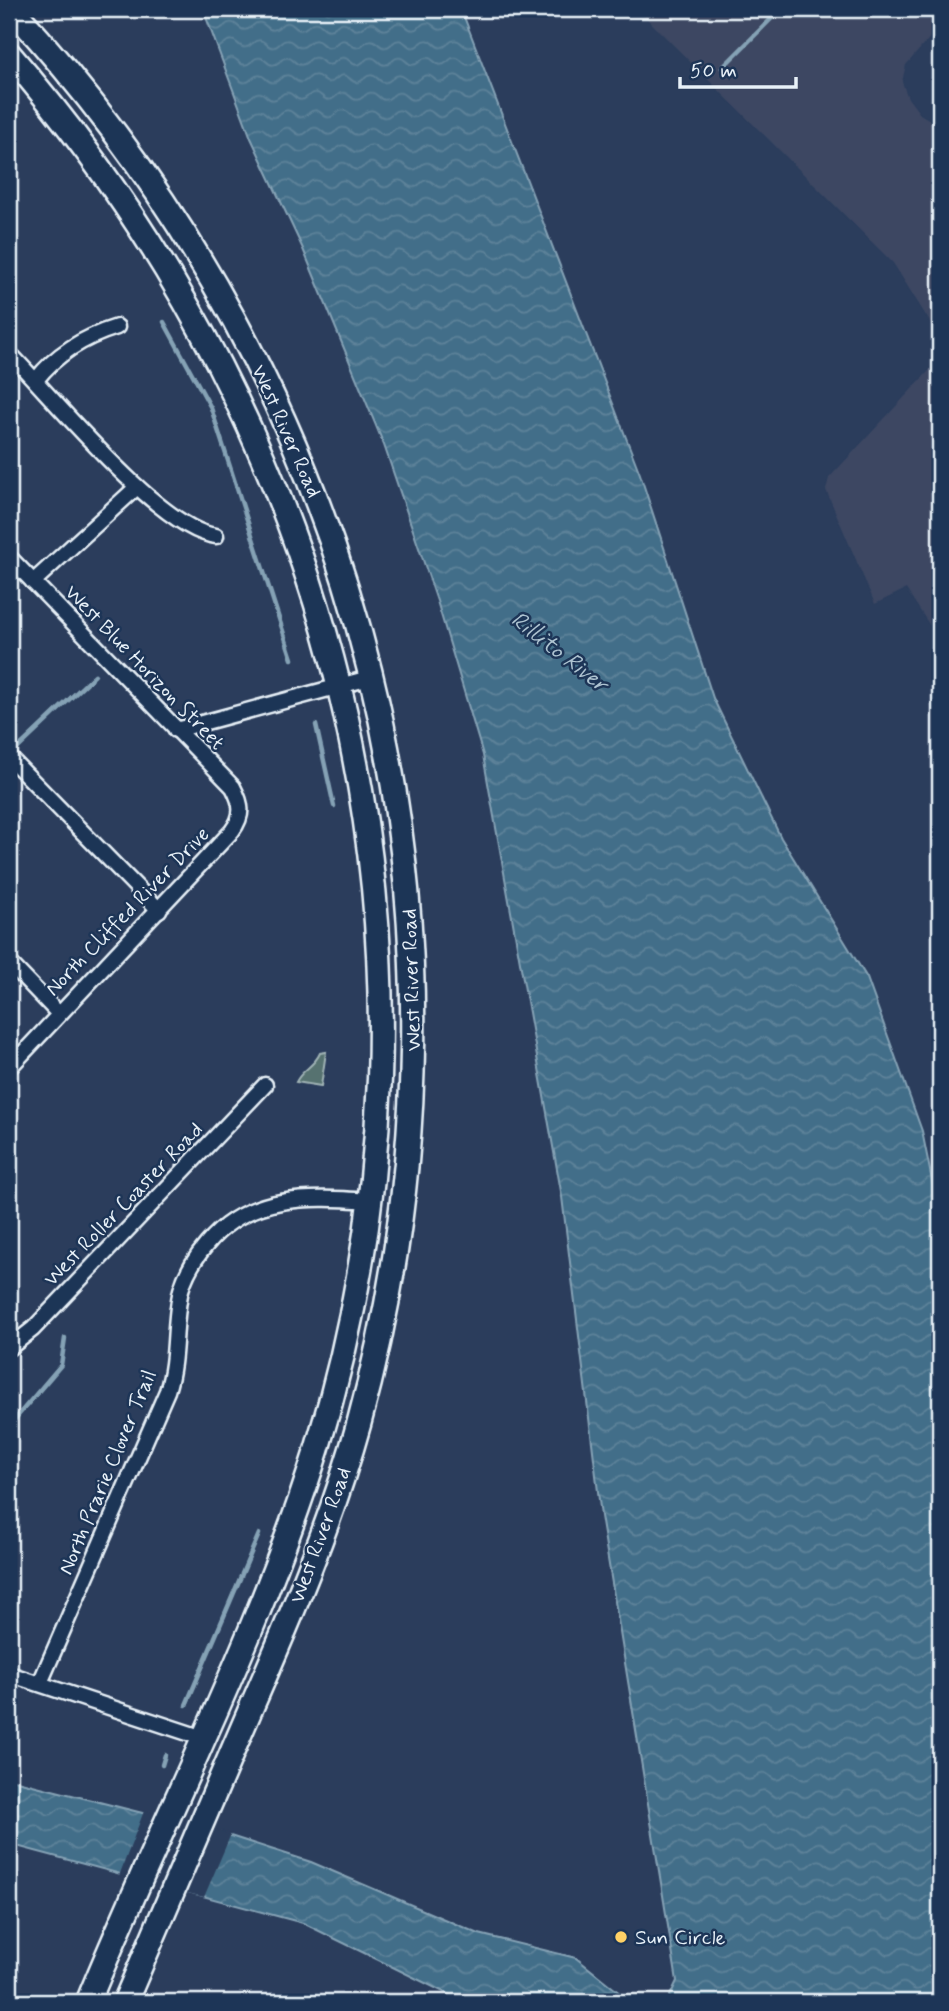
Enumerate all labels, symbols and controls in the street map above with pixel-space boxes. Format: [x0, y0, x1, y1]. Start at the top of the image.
scale bar [680, 46, 795, 90]
text: 50 m [690, 57, 737, 85]
street label: West River Road [244, 361, 328, 502]
street label: West Blue Horizon Street [58, 579, 231, 756]
water label: Rillito River [504, 605, 615, 701]
street label: North Cliffed River Drive [39, 821, 216, 1002]
street label: West River Road [396, 908, 428, 1052]
street label: West Roller Coaster Road [38, 1116, 210, 1293]
street label: North Prarie Clover Trail [52, 1366, 164, 1579]
street label: West River Road [283, 1464, 358, 1607]
place label: Sun Circle [635, 1924, 726, 1952]
marker: Sun Circle [613, 1929, 629, 1945]

